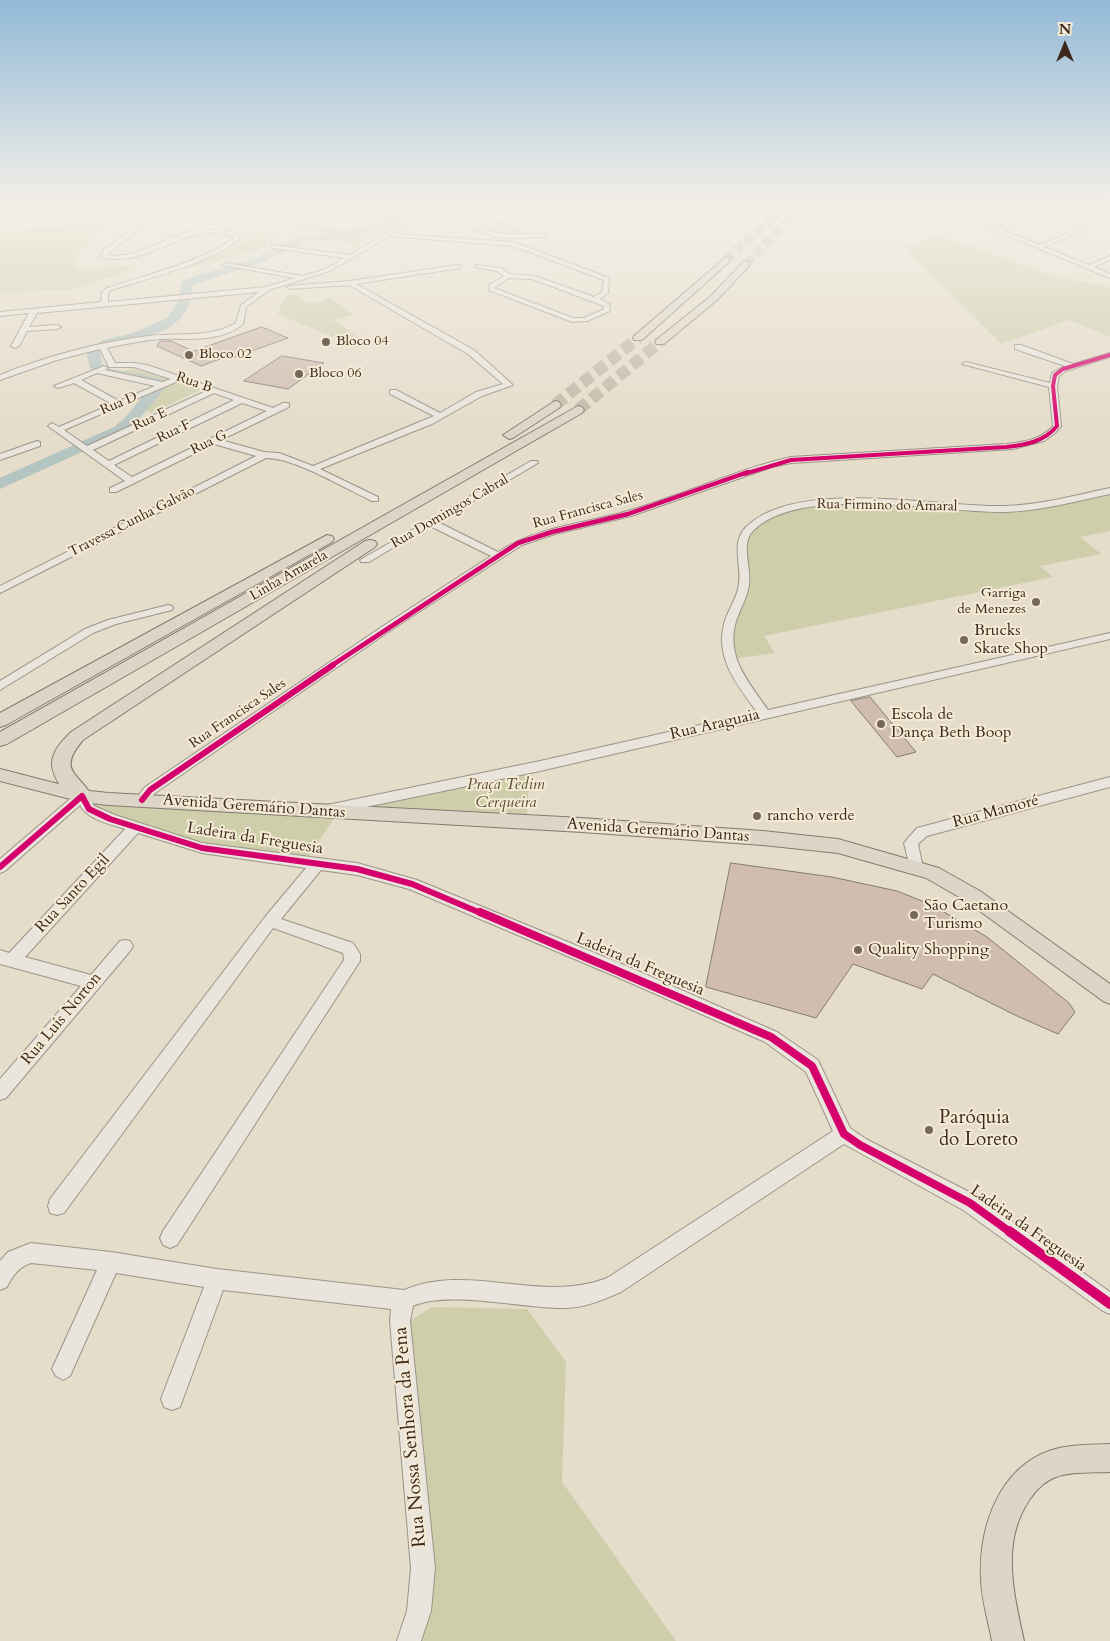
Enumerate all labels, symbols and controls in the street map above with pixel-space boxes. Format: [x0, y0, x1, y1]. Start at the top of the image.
north arrow [1040, 20, 1090, 70]
text: N [1059, 20, 1071, 39]
place label: Bloco 04 [336, 334, 389, 350]
marker: Bloco 04 [320, 336, 332, 348]
place label: Bloco 02 [199, 347, 252, 363]
marker: Bloco 02 [183, 349, 195, 361]
place label: Bloco 06 [309, 366, 362, 382]
marker: Bloco 06 [293, 368, 305, 380]
street label: Rua B [174, 369, 214, 397]
street label: Rua D [98, 389, 140, 419]
street label: Rua E [130, 405, 170, 435]
street label: Rua F [155, 417, 193, 447]
street label: Rua G [188, 427, 230, 459]
street label: Rua Domingos Cabral [388, 472, 512, 552]
street label: Travessa Cunha Galvão [66, 483, 198, 561]
street label: Rua Francisca Sales [531, 487, 645, 533]
street label: Rua Firmino do Amaral [817, 496, 957, 516]
street label: Linha Amarela [247, 547, 331, 605]
place label: Garriga de Menezes [957, 586, 1026, 618]
marker: Garriga de Menezes [1030, 596, 1042, 608]
place label: Brucks Skate Shop [974, 621, 1048, 659]
marker: Brucks Skate Shop [958, 634, 970, 646]
street label: Rua Francisca Sales [186, 675, 290, 753]
street label: Rua Araguaia [668, 705, 762, 745]
place label: Escola de Dança Beth Boop [891, 705, 1011, 743]
marker: Escola de Dança Beth Boop [875, 718, 887, 730]
park label: Praça Tedim Cerqueira [467, 775, 545, 813]
street label: Avenida Geremário Dantas [162, 791, 346, 823]
street label: Rua Mamoré [951, 791, 1041, 833]
place label: rancho verde [767, 806, 855, 826]
marker: rancho verde [751, 810, 763, 822]
street label: Avenida Geremário Dantas [566, 815, 750, 847]
street label: Ladeira da Freguesia [186, 819, 324, 859]
street label: Rua Santo Egil [32, 851, 114, 937]
place label: São Caetano Turismo [924, 896, 1008, 934]
marker: São Caetano Turismo [908, 909, 920, 921]
street label: Ladeira da Freguesia [573, 929, 707, 1001]
place label: Quality Shopping [868, 940, 989, 960]
marker: Quality Shopping [852, 944, 864, 956]
street label: Rua Luís Norton [18, 969, 106, 1069]
place label: Paróquia do Loreto [939, 1108, 1018, 1152]
marker: Paróquia do Loreto [923, 1124, 935, 1136]
street label: Ladeira da Freguesia [966, 1182, 1090, 1276]
street label: Rua Nossa Senhora da Pena [390, 1326, 432, 1548]

